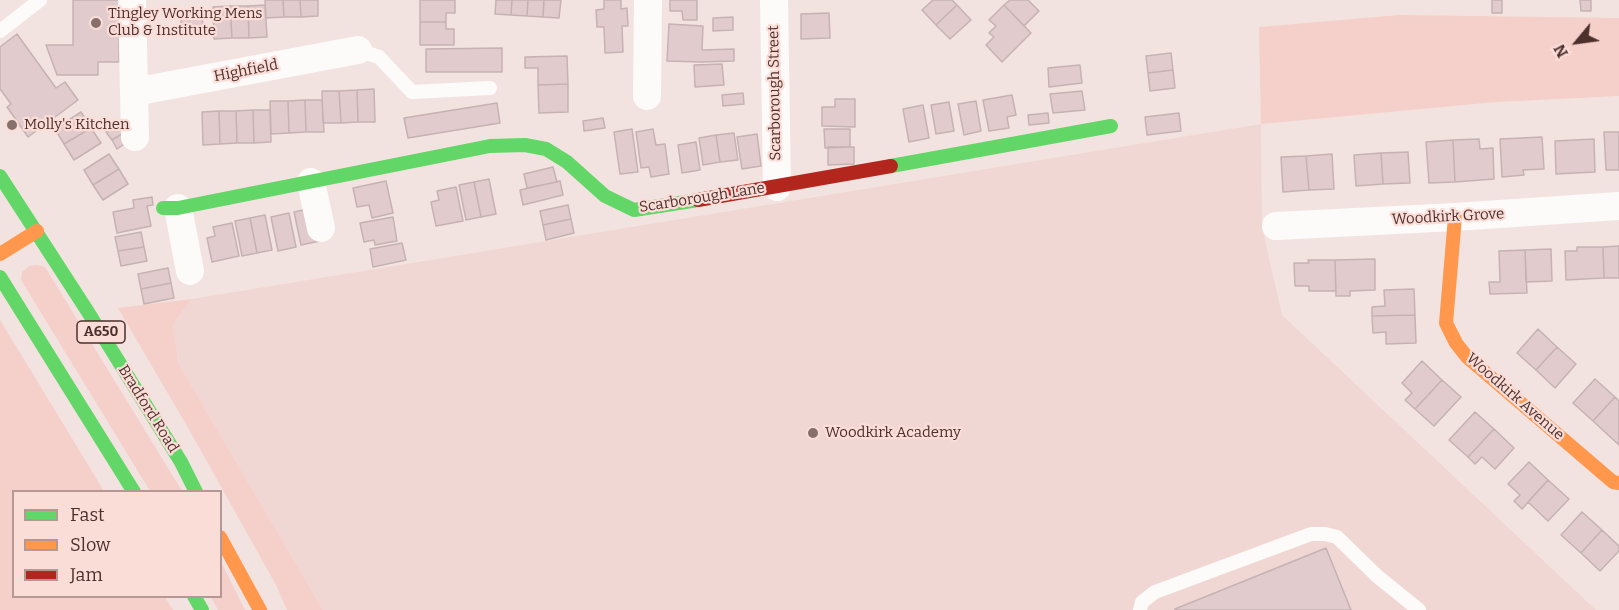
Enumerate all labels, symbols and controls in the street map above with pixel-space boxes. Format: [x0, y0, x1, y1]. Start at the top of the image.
place label: Tingley Working Mens Club & Institute [108, 5, 263, 40]
north arrow [1547, 12, 1607, 72]
marker: Tingley Working Mens Club & Institute [89, 16, 103, 30]
street label: Scarborough Street [765, 25, 785, 161]
text: N [1550, 41, 1572, 61]
street label: Highfield [212, 56, 280, 86]
place label: Molly's Kitchen [24, 116, 130, 134]
marker: Molly's Kitchen [5, 118, 19, 132]
street label: Scarborough Lane [638, 179, 766, 217]
street label: Woodkirk Grove [1391, 205, 1505, 229]
road number: A650 [77, 321, 125, 343]
street label: Woodkirk Avenue [1462, 350, 1568, 444]
street label: Bradford Road [114, 362, 182, 456]
place label: Woodkirk Academy [825, 424, 961, 442]
marker: Woodkirk Academy [806, 426, 820, 440]
legend [12, 490, 222, 598]
text: Fast [70, 504, 105, 526]
text: Slow [70, 534, 110, 556]
text: Jam [70, 564, 103, 586]

